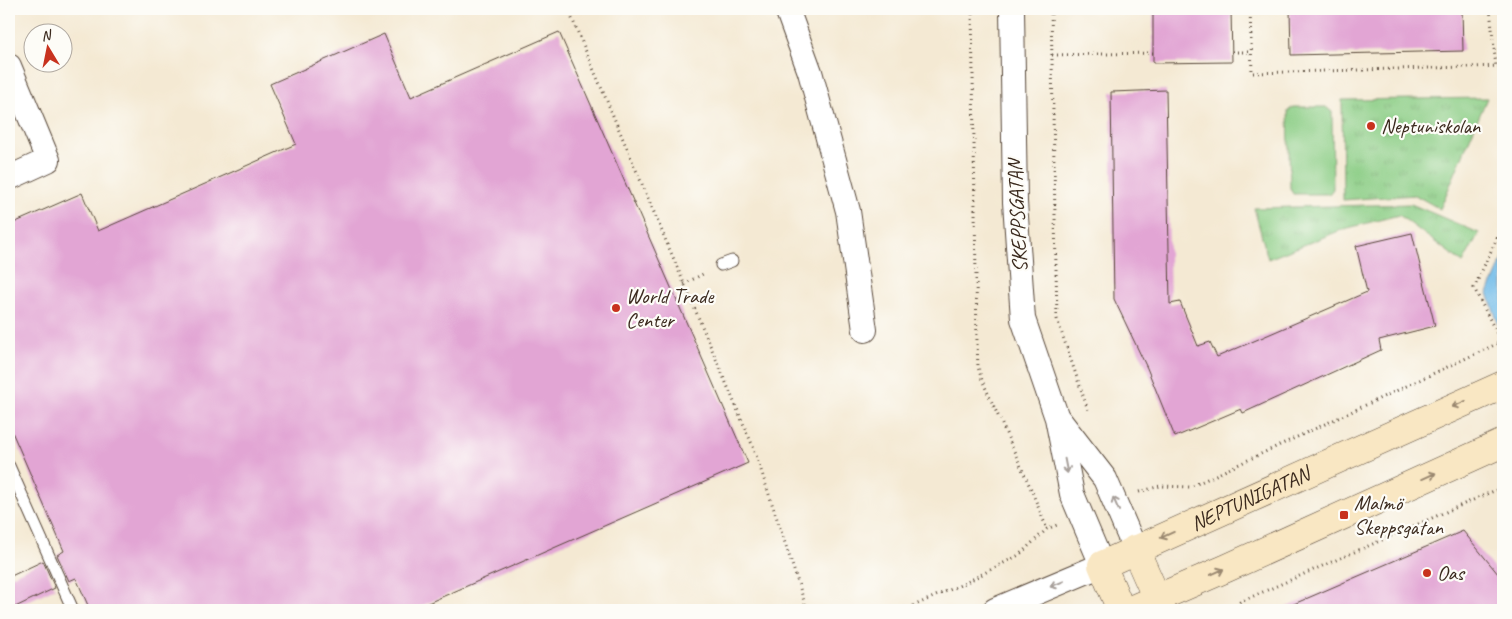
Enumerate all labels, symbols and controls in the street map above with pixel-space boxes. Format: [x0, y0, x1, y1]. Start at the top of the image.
north arrow [22, 22, 72, 72]
text: N [40, 26, 54, 45]
place label: Neptuniskolan [1381, 113, 1481, 139]
marker: Neptuniskolan [1365, 120, 1377, 132]
street label: SKEPPSGATAN [1001, 156, 1033, 273]
place label: World Trade Center [626, 283, 714, 333]
marker: World Trade Center [610, 302, 622, 314]
one-way arrow [1452, 400, 1467, 410]
one-way arrow [1062, 457, 1072, 473]
street label: NEPTUNIGATAN [1187, 459, 1316, 537]
one-way arrow [1421, 471, 1436, 481]
place label: Malmö Skeppsgatan [1354, 490, 1444, 540]
one-way arrow [1111, 497, 1120, 512]
marker: Malmö Skeppsgatan [1338, 509, 1350, 521]
one-way arrow [1160, 531, 1175, 541]
place label: Oas [1437, 560, 1466, 586]
one-way arrow [1209, 567, 1224, 577]
marker: Oas [1421, 567, 1433, 579]
one-way arrow [1050, 579, 1065, 589]

